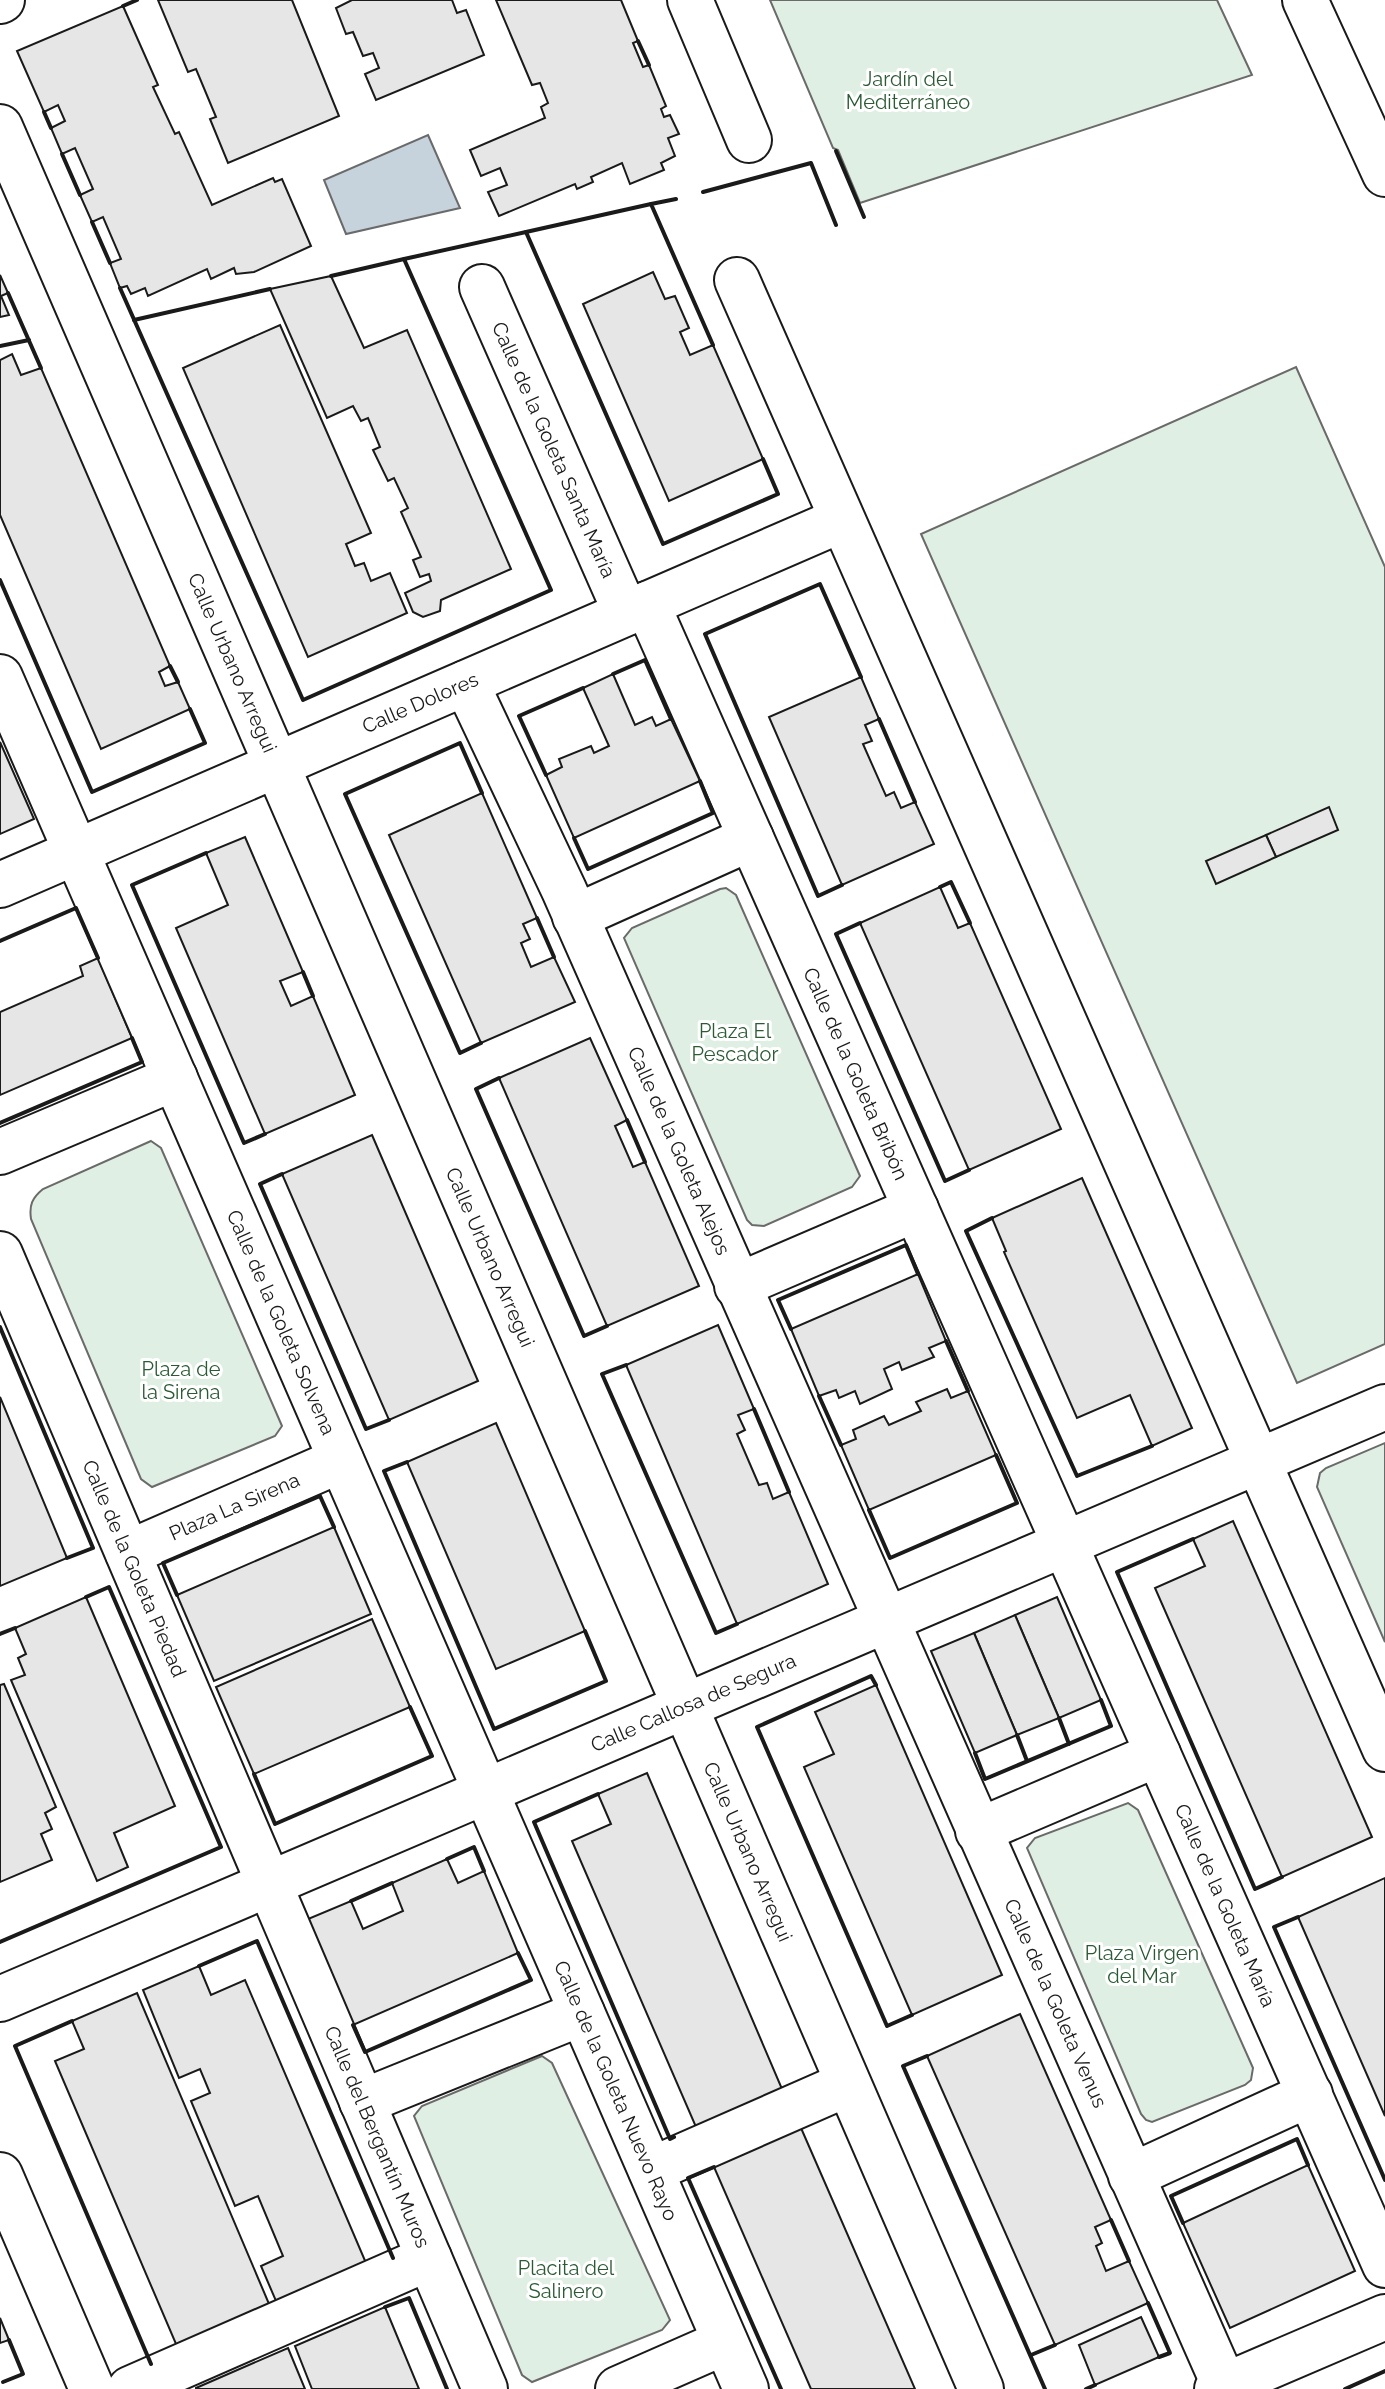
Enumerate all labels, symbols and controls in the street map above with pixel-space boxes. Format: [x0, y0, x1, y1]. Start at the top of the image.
park label: Jardín del Mediterráneo [846, 67, 970, 114]
street label: Calle de la Goleta Santa María [487, 318, 621, 581]
street label: Calle Urbano Arregui [183, 569, 282, 756]
street label: Calle Dolores [358, 667, 482, 738]
street label: Calle de la Goleta Bribón [798, 964, 913, 1184]
park label: Plaza El Pescador [692, 1019, 778, 1066]
street label: Calle de la Goleta Alejos [623, 1043, 736, 1259]
street label: Calle Urbano Arregui [441, 1164, 540, 1351]
street label: Calle de la Goleta Solvena [222, 1206, 341, 1439]
park label: Plaza de la Sirena [142, 1357, 221, 1404]
street label: Calle de la Goleta Piedad [77, 1456, 191, 1681]
street label: Plaza La Sirena [165, 1468, 303, 1546]
street label: Calle Callosa de Segura [587, 1648, 800, 1757]
street label: Calle Urbano Arregui [699, 1758, 798, 1945]
street label: Calle de la Goleta María [1170, 1800, 1281, 2011]
street label: Calle de la Goleta Venus [999, 1895, 1112, 2111]
park label: Plaza Virgen del Mar [1085, 1941, 1199, 1988]
street label: Calle de la Goleta Nuevo Rayo [549, 1957, 683, 2224]
street label: Calle del Bergantín Muros [319, 2022, 435, 2251]
park label: Placita del Salinero [518, 2256, 615, 2303]

